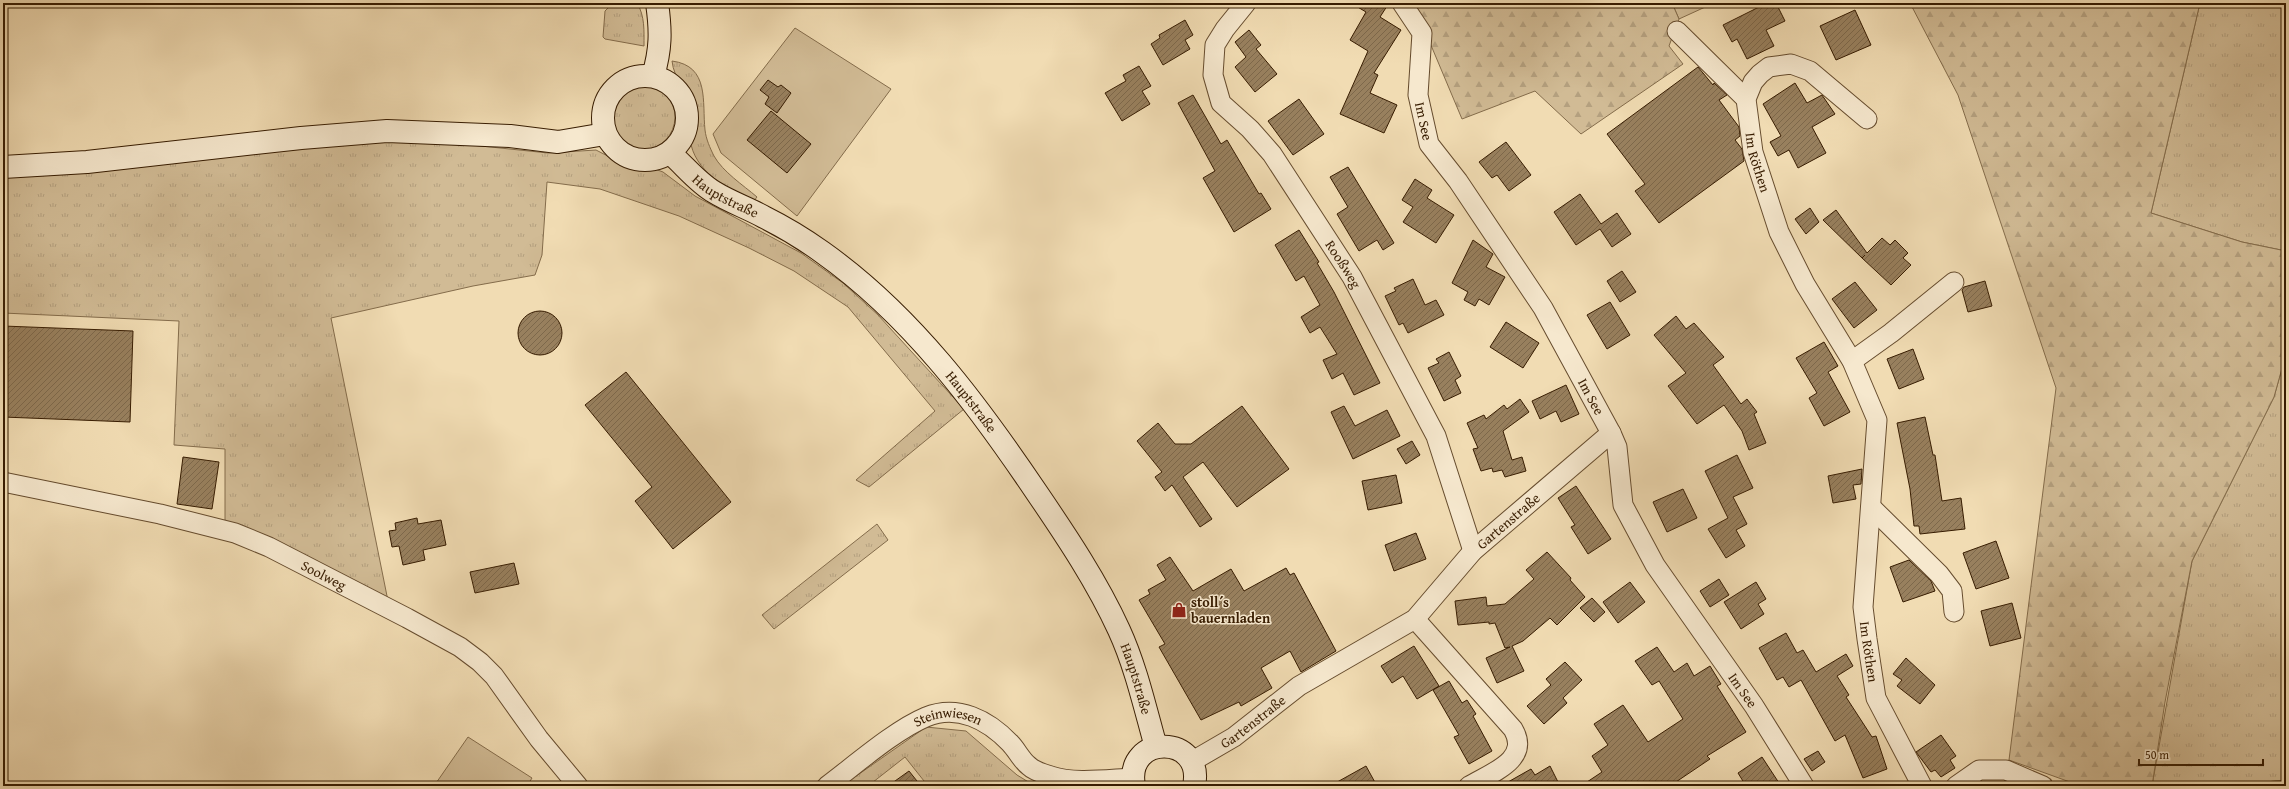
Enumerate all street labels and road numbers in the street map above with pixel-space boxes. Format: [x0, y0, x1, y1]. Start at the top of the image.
street label: Im See [1410, 100, 1438, 143]
street label: Im Röthen [1741, 131, 1775, 195]
street label: Hauptstraße [688, 169, 763, 223]
street label: Rooßweg [1321, 236, 1366, 292]
street label: Hauptstraße [941, 366, 1002, 437]
street label: Im See [1573, 375, 1609, 419]
street label: Gartenstraße [1472, 488, 1545, 554]
street label: Soolweg [298, 555, 350, 595]
street label: Im Röthen [1855, 620, 1883, 684]
street label: Hauptstraße [1116, 640, 1157, 717]
street label: Im See [1724, 669, 1762, 712]
street label: Gartenstraße [1216, 690, 1290, 753]
street label: Steinwiesen [910, 702, 986, 732]

